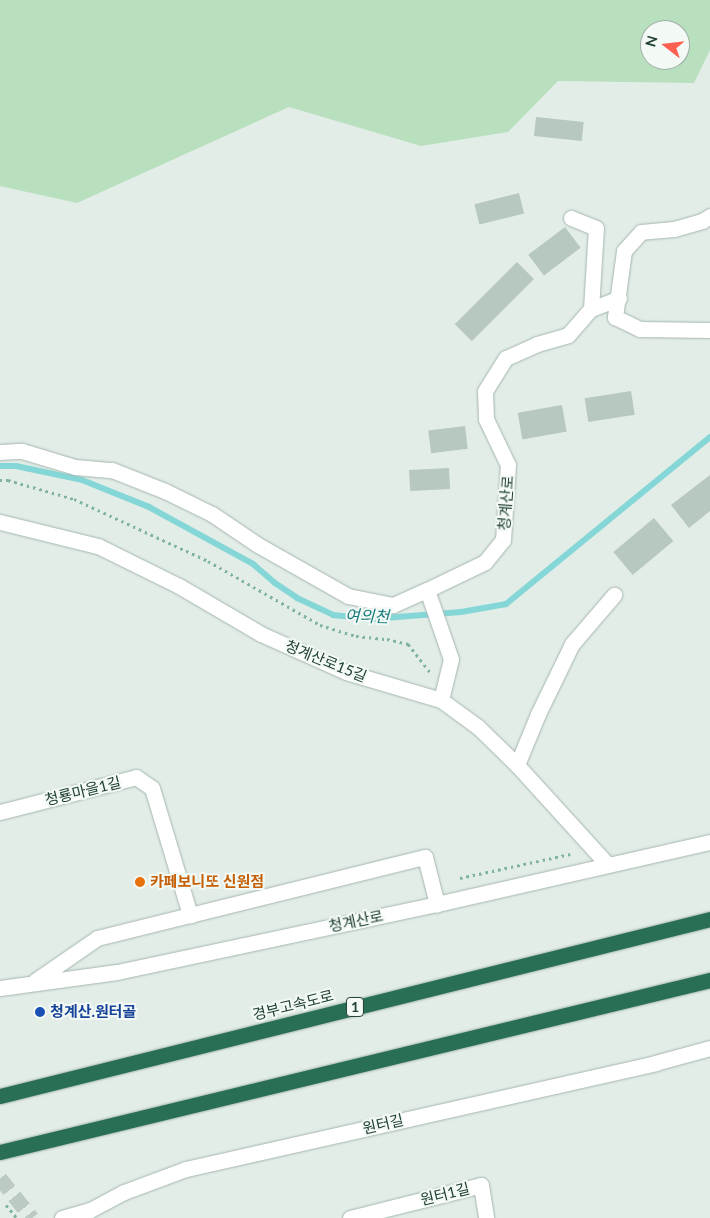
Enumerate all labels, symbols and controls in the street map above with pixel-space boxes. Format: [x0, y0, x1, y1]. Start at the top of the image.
north arrow [640, 20, 690, 70]
text: N [641, 33, 661, 49]
street label: 청계산로 [495, 475, 517, 531]
water label: 여의천 [345, 606, 389, 626]
street label: 청계산로15길 [283, 636, 369, 686]
street label: 청룡마을1길 [43, 773, 123, 809]
place label: 카페보니또 신원점 [150, 873, 264, 891]
marker: 카페보니또 신원점 [134, 876, 146, 888]
street label: 청계산로 [327, 906, 385, 936]
street label: 경부고속도로 [251, 986, 335, 1024]
road number: 1 [345, 996, 365, 1019]
place label: 청계산.원터골 [50, 1003, 136, 1021]
marker: 청계산.원터골 [34, 1006, 46, 1018]
street label: 원터길 [361, 1111, 405, 1137]
street label: 원터1길 [419, 1179, 471, 1209]

